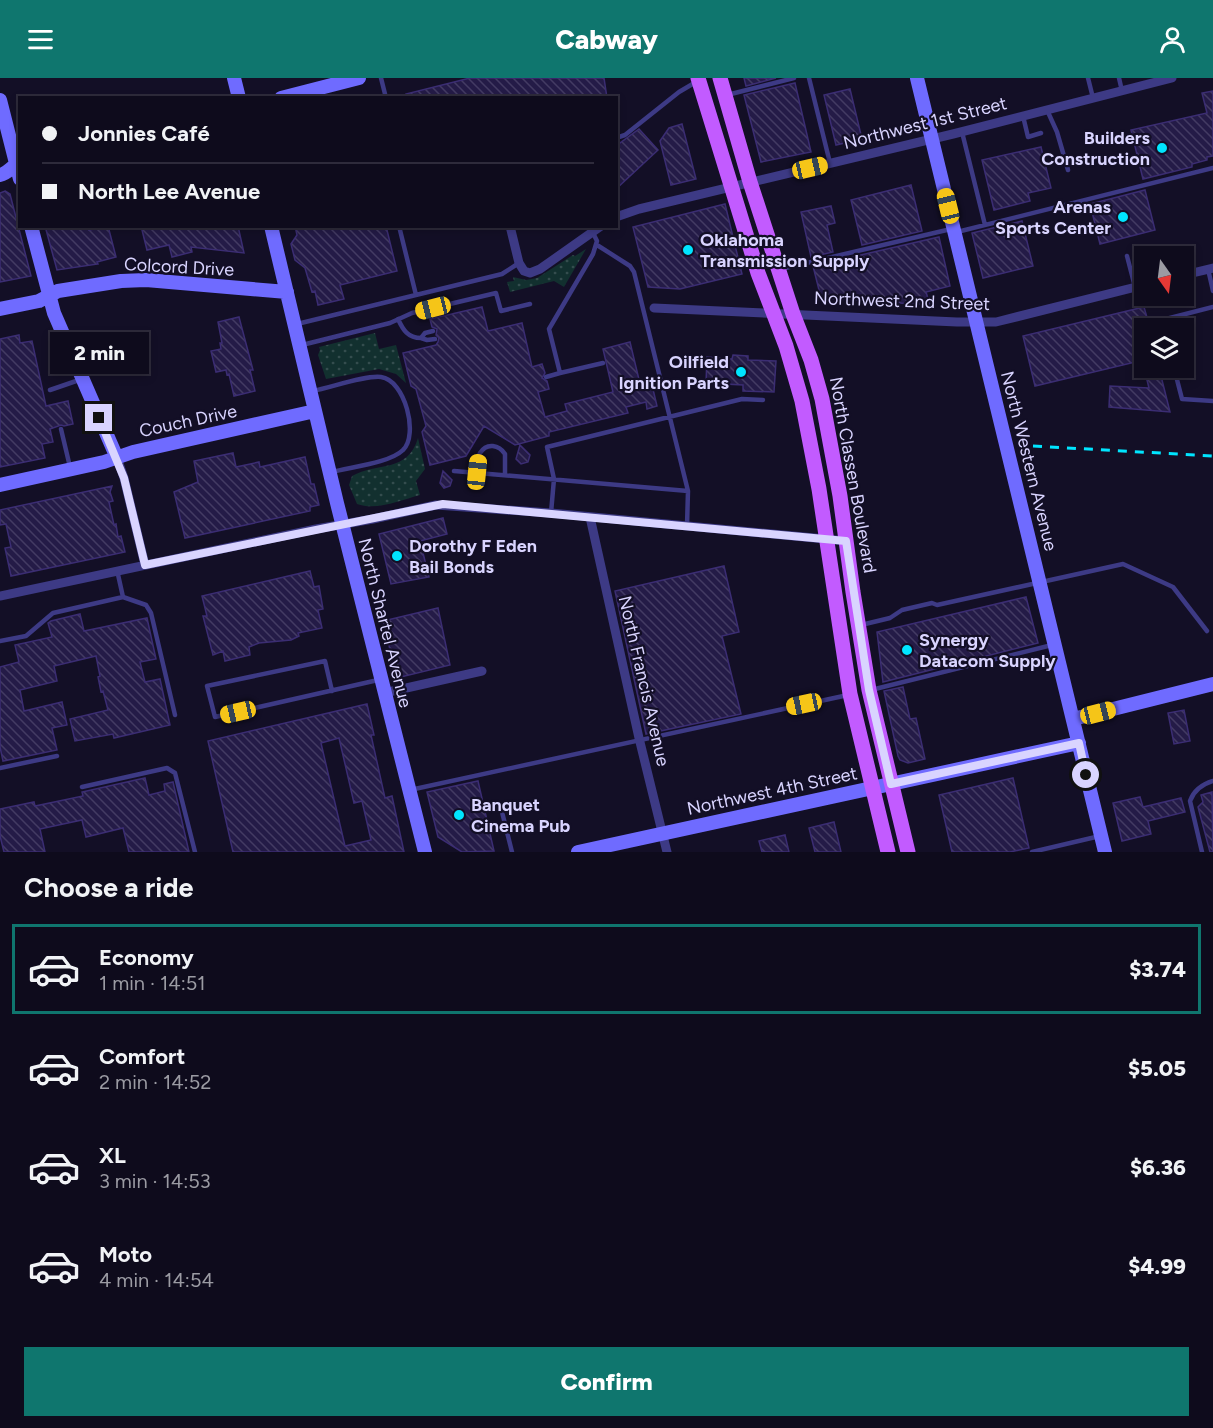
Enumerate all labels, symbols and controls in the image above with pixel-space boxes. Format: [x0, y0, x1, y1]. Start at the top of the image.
icon: menu [24, 23, 57, 56]
text: Cabway [555, 23, 658, 56]
icon: person [1156, 23, 1189, 56]
street label: Northwest 1st Street [841, 92, 1009, 154]
text: Jonnies Café [78, 120, 210, 147]
place label: Builders Construction [1041, 127, 1151, 170]
marker: Builders Construction [1155, 141, 1169, 155]
car [790, 155, 830, 181]
text: North Lee Avenue [78, 178, 260, 205]
car [935, 186, 961, 226]
place label: Arenas Sports Center [995, 196, 1112, 239]
marker: Arenas Sports Center [1116, 210, 1130, 224]
place label: Oklahoma Transmission Supply [700, 229, 870, 272]
marker: Oklahoma Transmission Supply [681, 243, 695, 257]
north arrow [1134, 246, 1194, 306]
map controls [1134, 246, 1194, 378]
street label: Colcord Drive [123, 253, 235, 281]
street label: Northwest 2nd Street [814, 287, 991, 315]
car [413, 295, 453, 321]
button: layers [1134, 318, 1194, 378]
callout: 2 min [50, 331, 148, 373]
text: 2 min [74, 341, 125, 365]
place label: Oilfield Ignition Parts [618, 351, 730, 394]
marker: Oilfield Ignition Parts [734, 365, 748, 379]
street label: North Western Avenue [996, 369, 1062, 553]
street label: North Classen Boulevard [825, 375, 881, 575]
street label: Couch Drive [137, 400, 239, 442]
route end [85, 404, 112, 431]
car [466, 453, 488, 491]
place label: Dorothy F Eden Bail Bonds [409, 535, 537, 578]
street label: North Shartel Avenue [353, 536, 417, 710]
marker: Dorothy F Eden Bail Bonds [390, 549, 404, 563]
street label: North Francis Avenue [614, 594, 674, 769]
place label: Synergy Datacom Supply [919, 629, 1056, 672]
marker: Synergy Datacom Supply [900, 643, 914, 657]
car [785, 691, 823, 717]
car [218, 699, 258, 725]
car [1078, 700, 1118, 726]
route start [1072, 761, 1099, 788]
street label: Northwest 4th Street [685, 762, 859, 820]
place label: Banquet Cinema Pub [471, 794, 571, 837]
marker: Banquet Cinema Pub [452, 808, 466, 822]
text: Choose a ride [24, 871, 193, 904]
icon: car [27, 942, 81, 996]
text: Economy [99, 944, 194, 971]
text: $3.74 [1129, 956, 1186, 983]
text: 1 min · 14:51 [99, 971, 205, 995]
icon: car [27, 1041, 81, 1095]
text: Comfort [99, 1043, 185, 1070]
text: $5.05 [1128, 1055, 1186, 1082]
text: 2 min · 14:52 [99, 1070, 211, 1094]
icon: car [27, 1140, 81, 1194]
text: XL [99, 1142, 126, 1169]
text: $6.36 [1130, 1154, 1186, 1181]
text: 3 min · 14:53 [99, 1169, 211, 1193]
icon: car [27, 1239, 81, 1293]
text: Moto [99, 1241, 152, 1268]
text: $4.99 [1128, 1253, 1186, 1280]
text: 4 min · 14:54 [99, 1268, 214, 1292]
button: Confirm [24, 1347, 1189, 1416]

